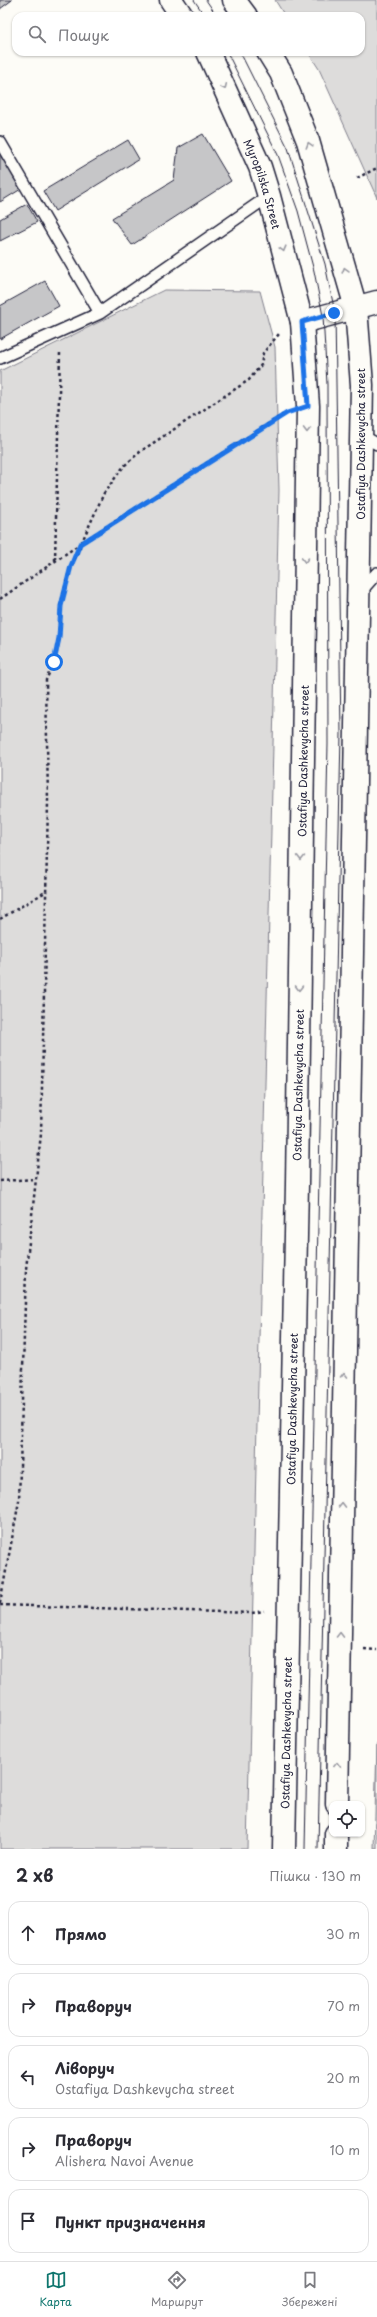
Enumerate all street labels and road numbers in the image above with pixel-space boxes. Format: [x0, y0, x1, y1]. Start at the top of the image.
street label: Myropilska Street [240, 136, 286, 231]
street label: Ostafiya Dashkevycha street [352, 368, 369, 520]
street label: Ostafiya Dashkevycha street [293, 685, 313, 837]
street label: Ostafiya Dashkevycha street [288, 1009, 308, 1161]
street label: Ostafiya Dashkevycha street [282, 1333, 302, 1485]
street label: Ostafiya Dashkevycha street [276, 1657, 296, 1809]

